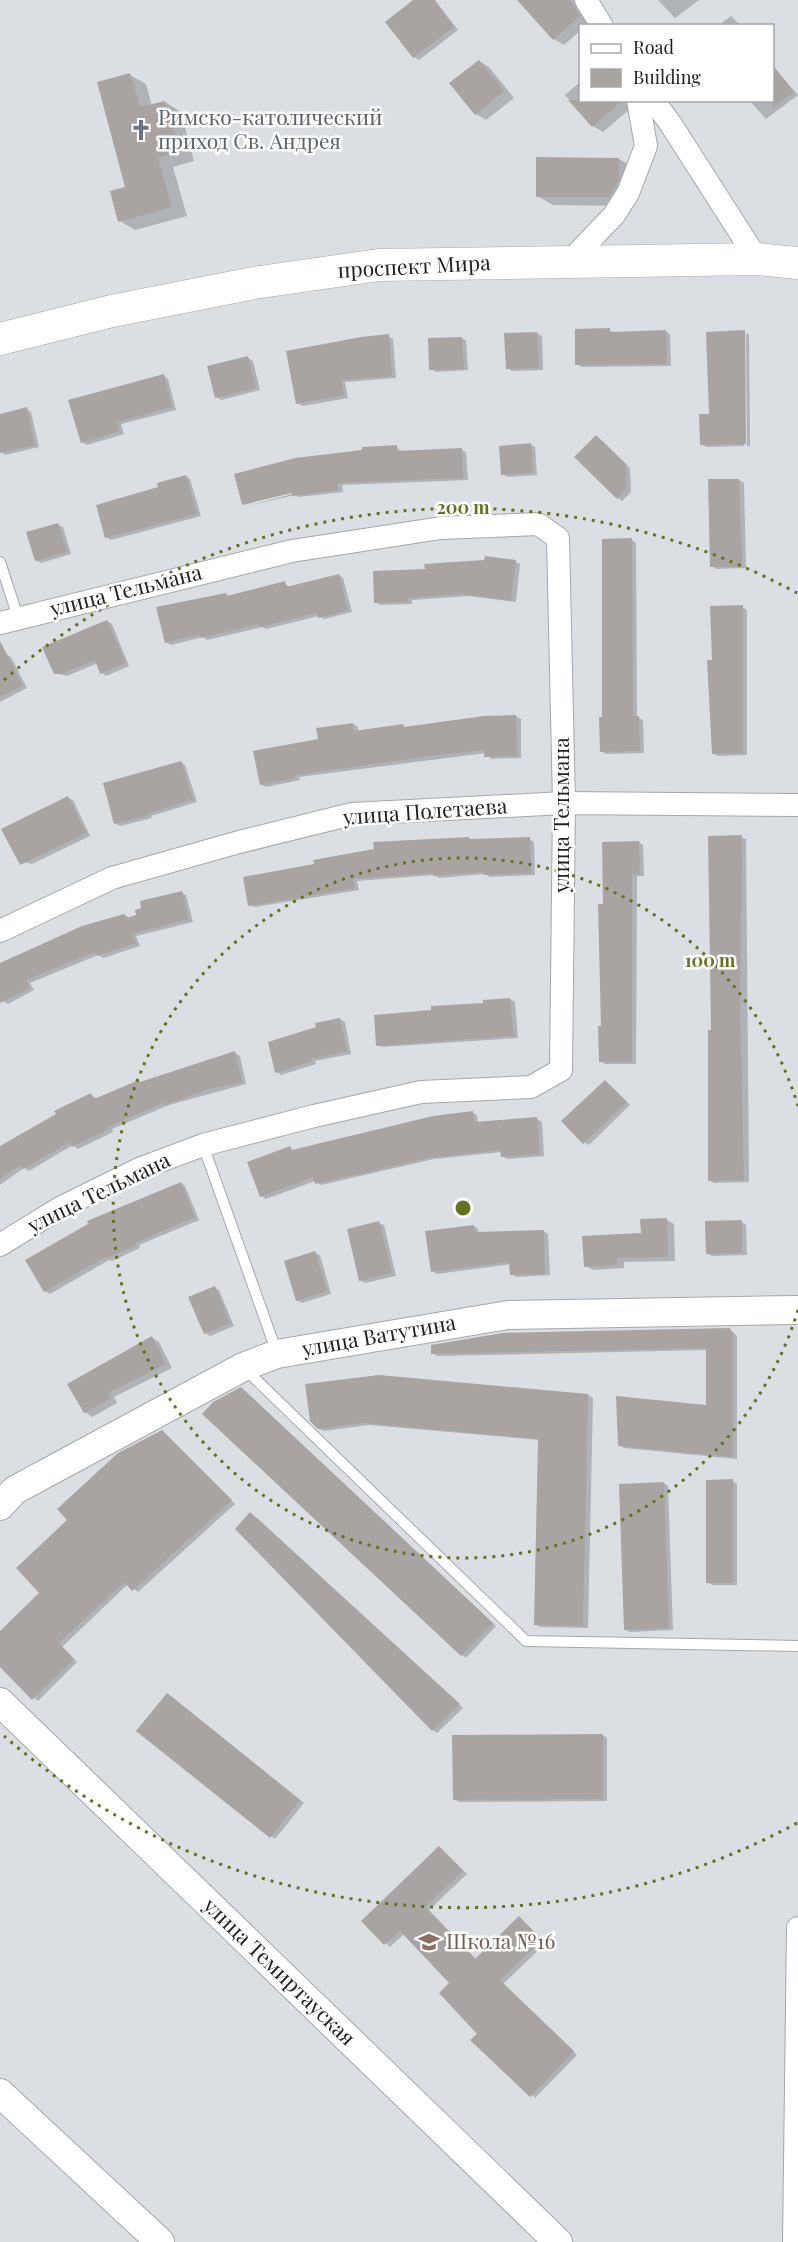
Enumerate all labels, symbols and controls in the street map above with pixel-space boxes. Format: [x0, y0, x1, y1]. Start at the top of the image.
legend [579, 24, 774, 102]
text: Road [633, 35, 674, 59]
text: Building [633, 65, 701, 89]
place label: Римско-католический приход Св. Андрея [158, 102, 382, 154]
church icon: Римско-католический приход Св. Андрея [129, 118, 153, 142]
street label: проспект Мира [337, 247, 492, 283]
text: 200 m [436, 495, 490, 519]
street label: улица Тельмана [46, 557, 205, 622]
street label: улица Тельмана [546, 737, 574, 894]
street label: улица Полетаева [341, 790, 508, 830]
text: 100 m [685, 948, 736, 972]
street label: улица Тельмана [21, 1144, 175, 1238]
centre of rings [453, 1198, 473, 1218]
street label: улица Ватутина [299, 1307, 458, 1362]
street label: улица Темиртауская [198, 1890, 362, 2051]
place label: Школа №16 [446, 1926, 555, 1954]
school or university icon: Школа №16 [417, 1930, 441, 1954]

